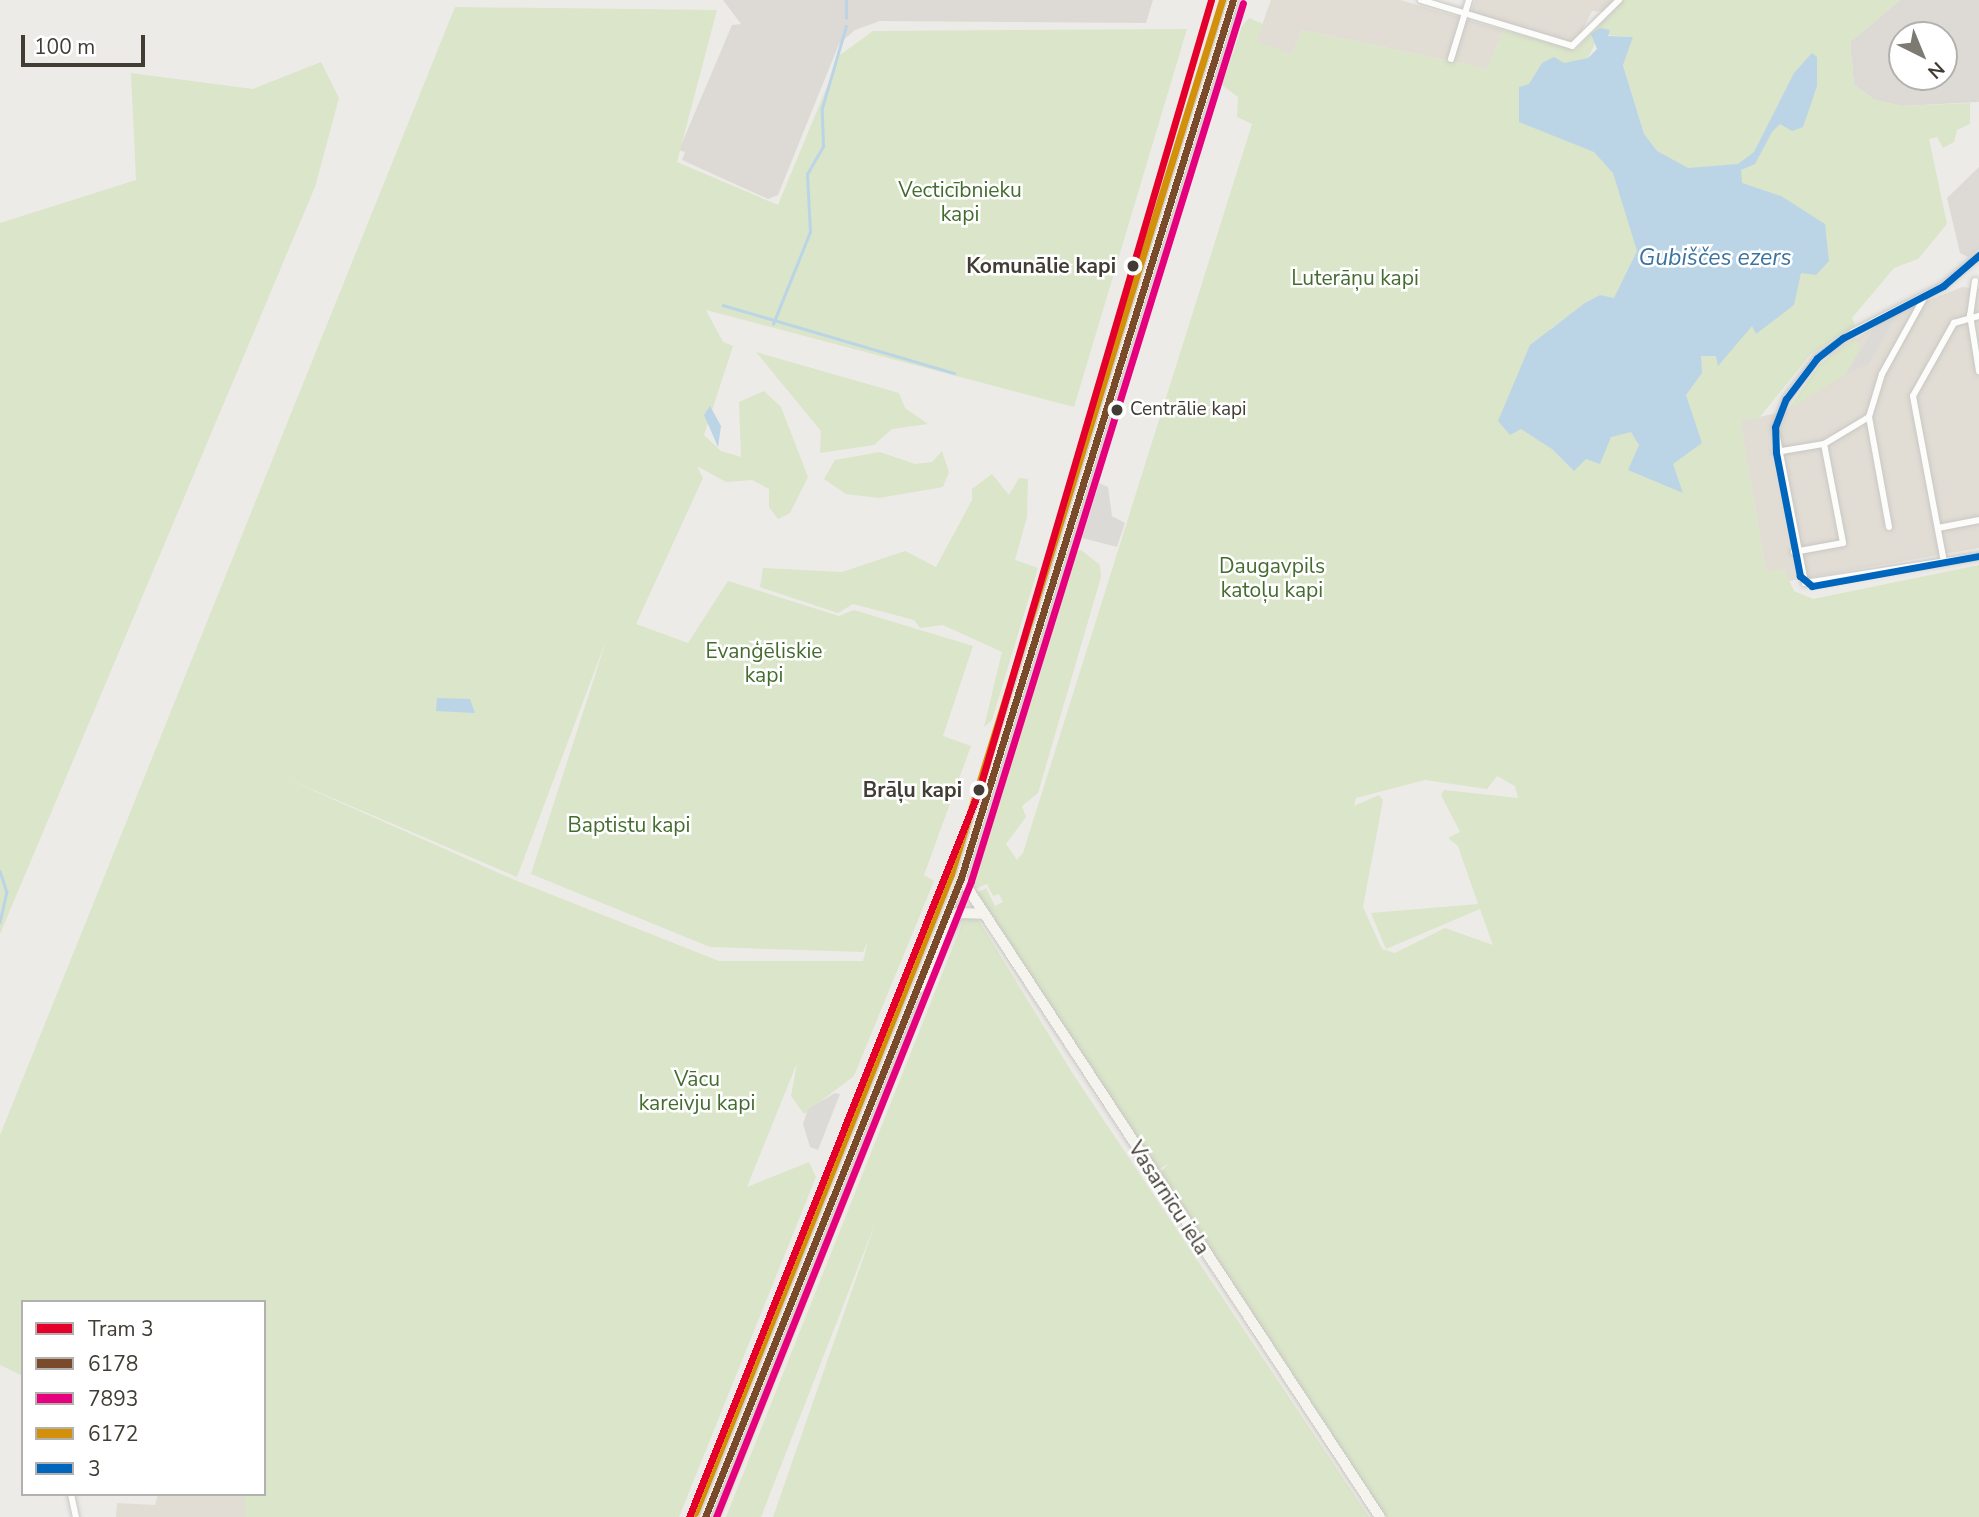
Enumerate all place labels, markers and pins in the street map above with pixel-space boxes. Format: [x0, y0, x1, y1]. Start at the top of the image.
place label: Komunālie kapi [966, 253, 1116, 279]
marker: Komunālie kapi [1122, 255, 1144, 277]
place label: Centrālie kapi [1130, 399, 1246, 421]
marker: Centrālie kapi [1110, 403, 1124, 417]
place label: Brāļu kapi [863, 777, 962, 803]
marker: Brāļu kapi [968, 779, 990, 801]

